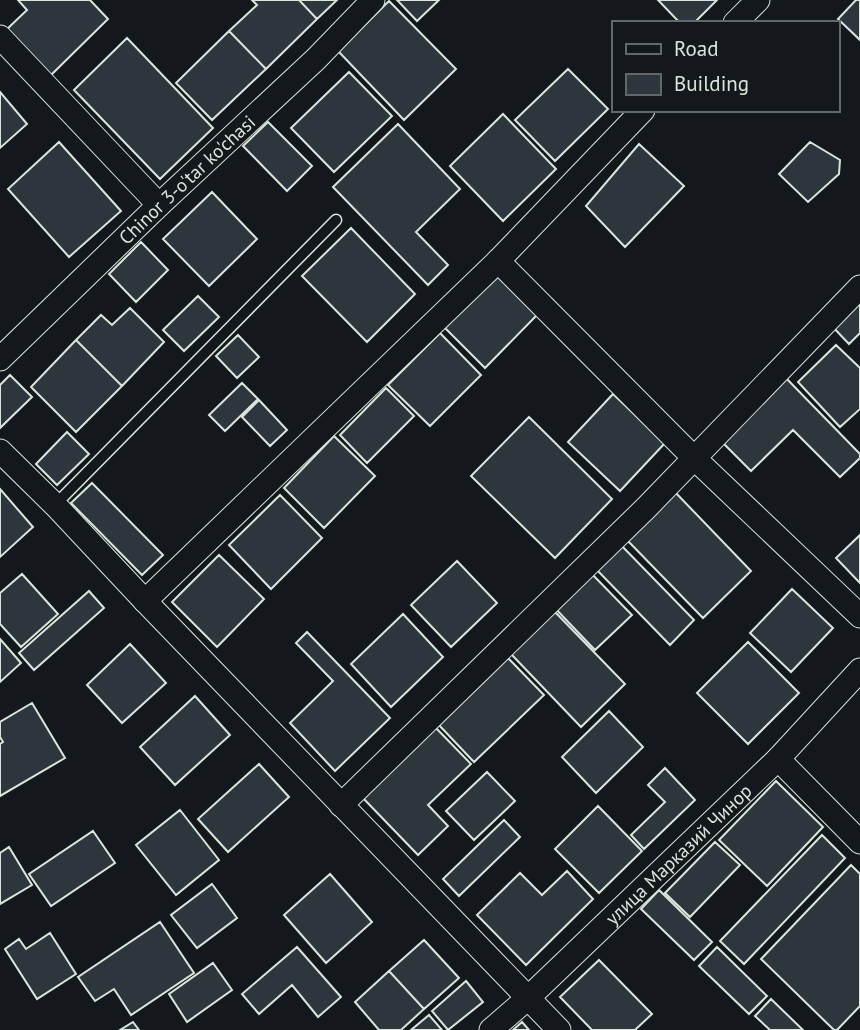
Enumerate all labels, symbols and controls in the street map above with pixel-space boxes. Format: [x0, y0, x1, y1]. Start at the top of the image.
legend [612, 21, 839, 112]
text: Road [674, 35, 718, 62]
text: Building [674, 70, 749, 97]
street label: Chinor 3-o'tar ko'chasi [114, 110, 260, 249]
street label: улица Марказий Чинор [600, 779, 757, 930]

